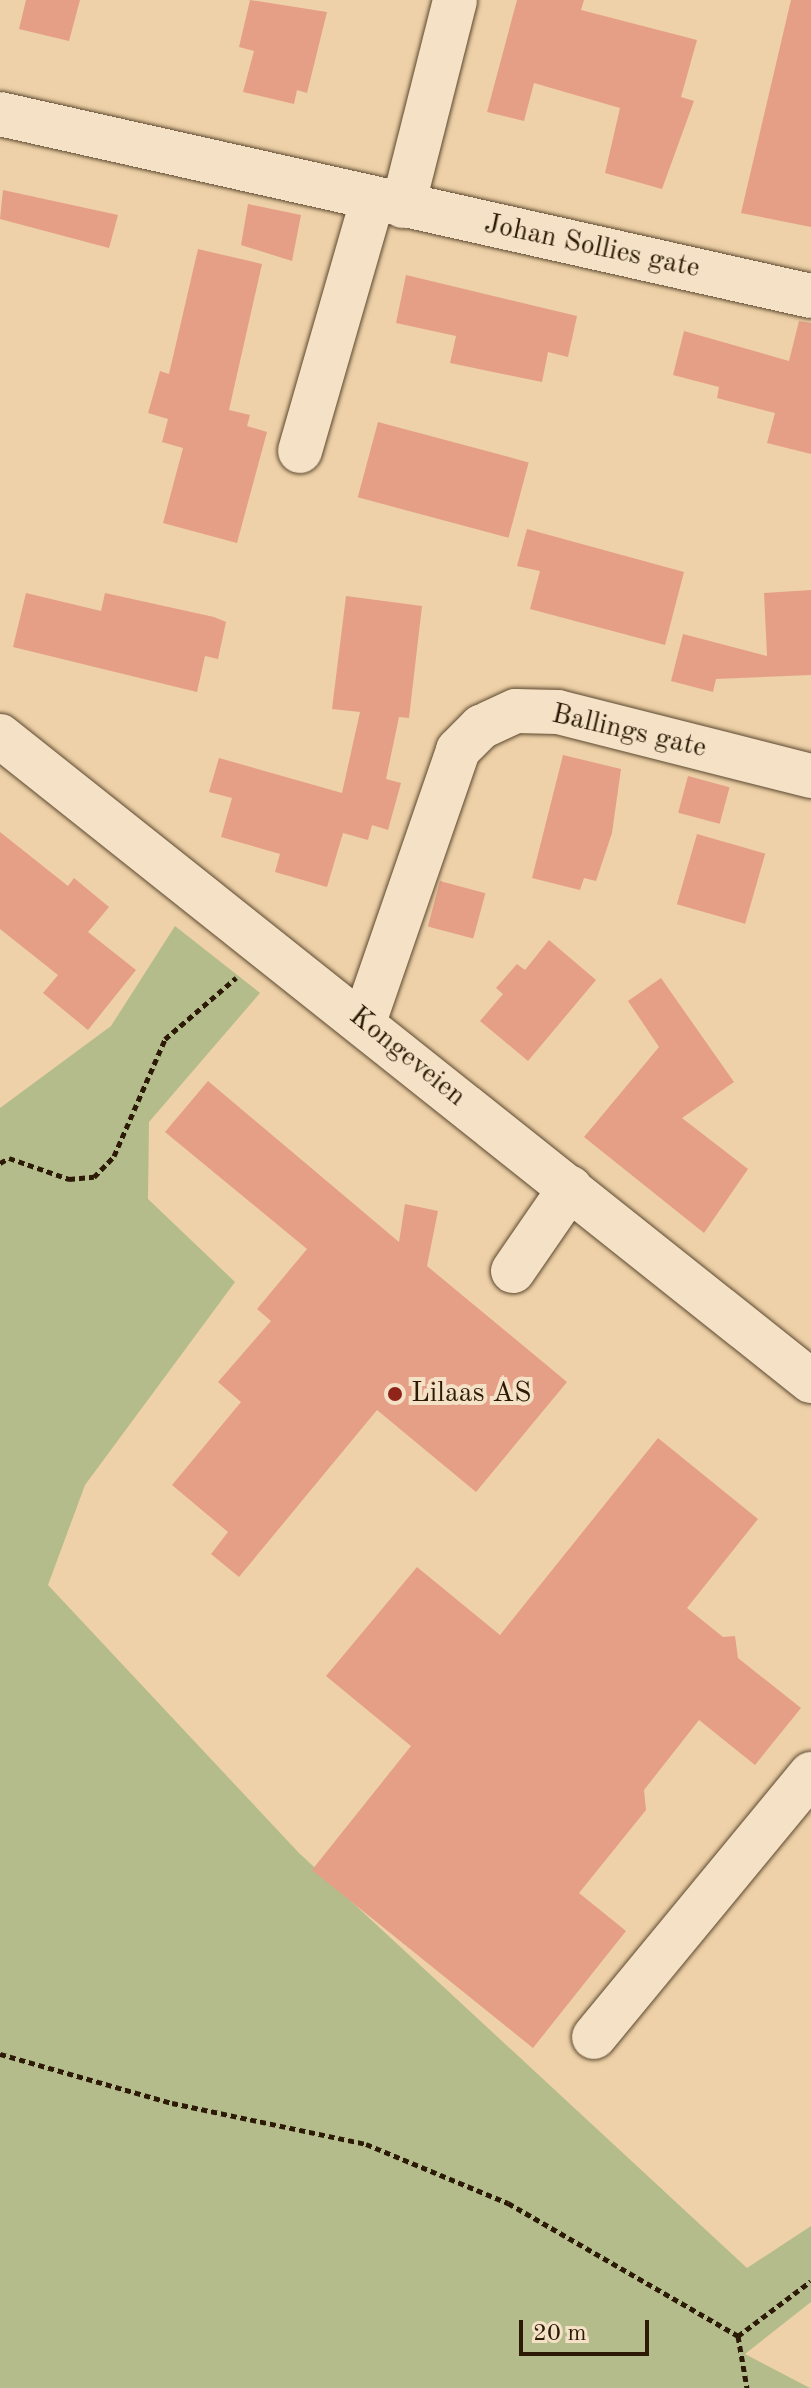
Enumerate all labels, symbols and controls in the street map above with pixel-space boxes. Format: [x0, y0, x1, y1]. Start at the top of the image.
street label: Johan Sollies gate [481, 208, 703, 286]
street label: Ballings gate [548, 698, 710, 766]
street label: Kongeveien [342, 1000, 472, 1114]
place label: Lilaas AS [411, 1377, 531, 1411]
marker: Lilaas AS [386, 1385, 404, 1403]
scale bar [523, 2304, 653, 2354]
text: 20 m [533, 2322, 587, 2346]

